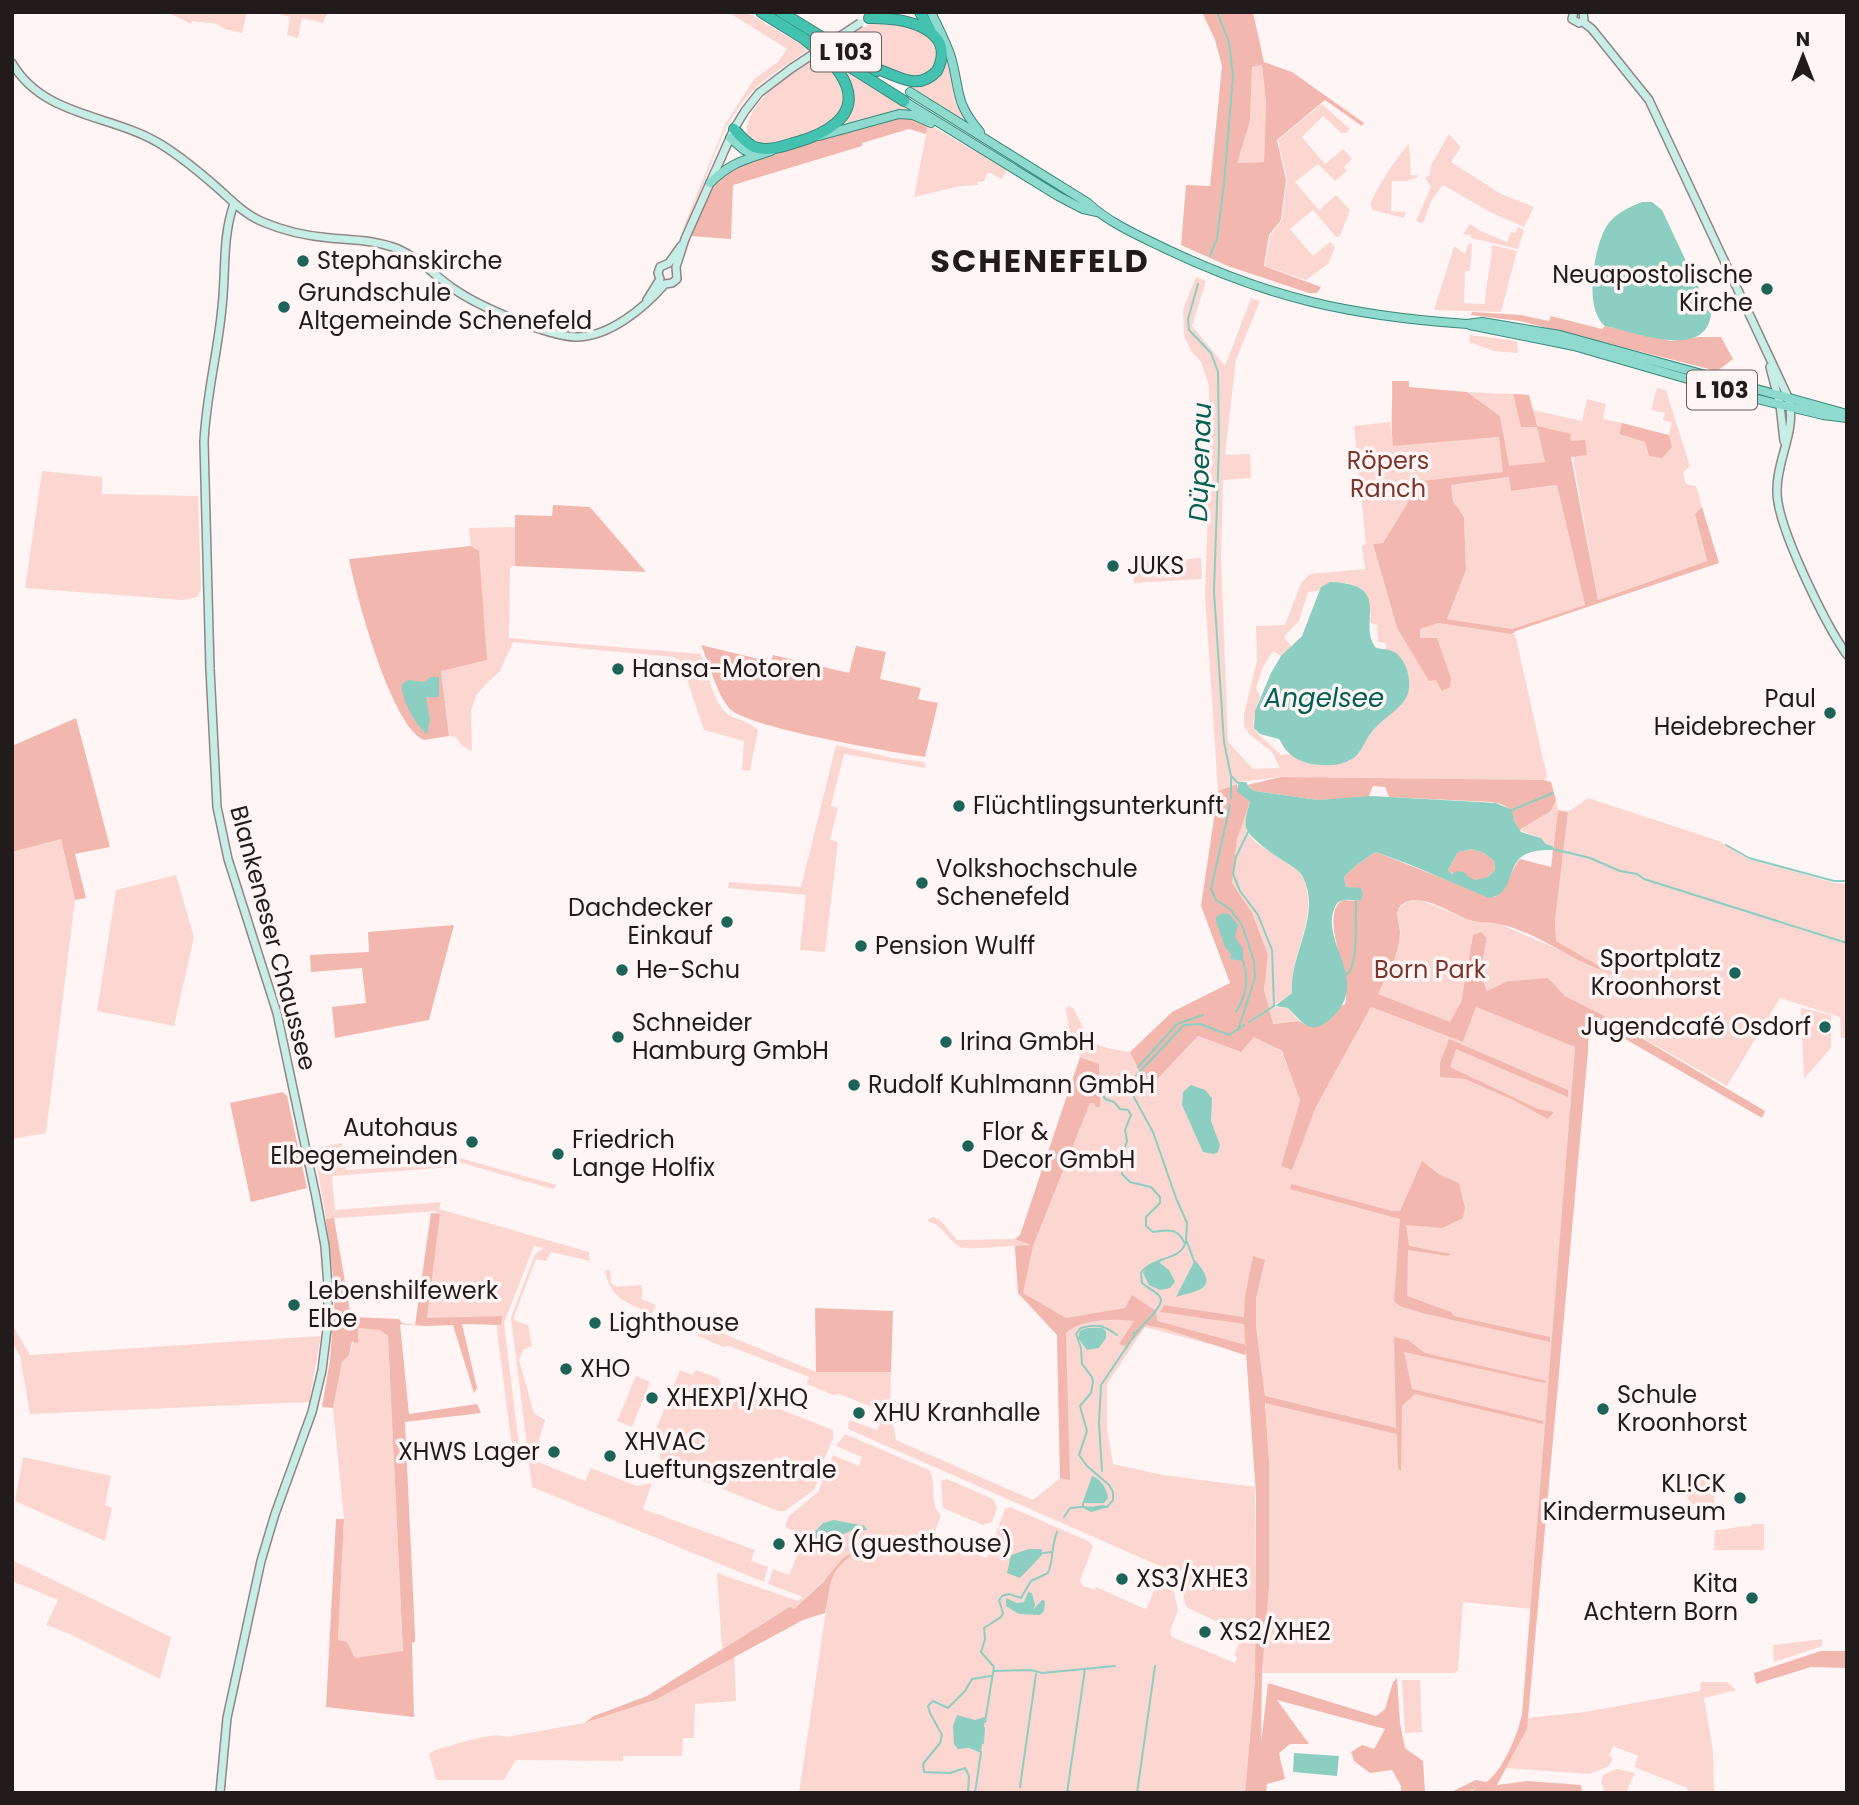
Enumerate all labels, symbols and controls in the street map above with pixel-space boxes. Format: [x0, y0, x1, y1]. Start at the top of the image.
north arrow [1768, 21, 1838, 91]
text: N [1796, 26, 1810, 53]
road number: L 103 [811, 32, 881, 72]
district label: SCHENEFELD [930, 238, 1150, 283]
place label: Stephanskirche [317, 244, 502, 277]
marker: Stephanskirche [295, 253, 311, 269]
place label: Neuapostolische Kirche [1552, 258, 1753, 319]
place label: Grundschule Altgemeinde Schenefeld [298, 276, 592, 337]
marker: Neuapostolische Kirche [1759, 281, 1775, 297]
marker: Grundschule Altgemeinde Schenefeld [276, 299, 292, 315]
road number: L 103 [1687, 370, 1757, 410]
water label: Düpenau [1180, 402, 1220, 522]
park label: Röpers Ranch [1347, 444, 1429, 505]
place label: JUKS [1127, 549, 1184, 582]
marker: JUKS [1105, 558, 1121, 574]
place label: Hansa-Motoren [632, 652, 821, 685]
marker: Hansa-Motoren [610, 661, 626, 677]
water label: Angelsee [1263, 680, 1384, 716]
place label: Paul Heidebrecher [1654, 682, 1816, 743]
marker: Paul Heidebrecher [1822, 705, 1838, 721]
place label: Flüchtlingsunterkunft [973, 789, 1224, 822]
marker: Flüchtlingsunterkunft [951, 798, 967, 814]
street label: Blankeneser Chaussee [222, 802, 325, 1074]
place label: Volkshochschule Schenefeld [936, 852, 1138, 913]
marker: Volkshochschule Schenefeld [914, 875, 930, 891]
place label: Dachdecker Einkauf [568, 891, 713, 952]
marker: Dachdecker Einkauf [719, 914, 735, 930]
place label: Pension Wulff [875, 929, 1035, 962]
marker: Pension Wulff [853, 938, 869, 954]
place label: Sportplatz Kroonhorst [1591, 942, 1721, 1003]
place label: He-Schu [636, 953, 740, 986]
park label: Born Park [1374, 953, 1487, 986]
marker: He-Schu [614, 962, 630, 978]
marker: Sportplatz Kroonhorst [1727, 965, 1743, 981]
place label: Schneider Hamburg GmbH [632, 1006, 829, 1067]
place label: Jugendcafé Osdorf [1580, 1010, 1811, 1043]
marker: Jugendcafé Osdorf [1817, 1019, 1833, 1035]
place label: Irina GmbH [960, 1025, 1095, 1058]
marker: Schneider Hamburg GmbH [610, 1029, 626, 1045]
marker: Irina GmbH [938, 1034, 954, 1050]
place label: Rudolf Kuhlmann GmbH [868, 1068, 1155, 1101]
marker: Rudolf Kuhlmann GmbH [846, 1077, 862, 1093]
place label: Autohaus Elbegemeinden [270, 1111, 458, 1172]
place label: Flor & Decor GmbH [982, 1115, 1135, 1176]
place label: Friedrich Lange Holfix [572, 1123, 715, 1184]
marker: Autohaus Elbegemeinden [464, 1134, 480, 1150]
marker: Flor & Decor GmbH [960, 1138, 976, 1154]
marker: Friedrich Lange Holfix [550, 1146, 566, 1162]
place label: Lebenshilfewerk Elbe [308, 1274, 499, 1335]
marker: Lebenshilfewerk Elbe [286, 1297, 302, 1313]
place label: Lighthouse [609, 1306, 739, 1339]
marker: Lighthouse [587, 1315, 603, 1331]
place label: XHO [580, 1352, 630, 1385]
marker: XHO [558, 1361, 574, 1377]
place label: Schule Kroonhorst [1617, 1378, 1747, 1439]
place label: XHEXP1/XHQ [666, 1381, 808, 1414]
marker: XHEXP1/XHQ [644, 1390, 660, 1406]
place label: XHU Kranhalle [873, 1396, 1040, 1429]
marker: Schule Kroonhorst [1595, 1401, 1611, 1417]
marker: XHU Kranhalle [851, 1405, 867, 1421]
place label: XHVAC Lueftungszentrale [624, 1425, 837, 1486]
place label: XHWS Lager [398, 1435, 540, 1468]
marker: XHWS Lager [546, 1444, 562, 1460]
marker: XHVAC Lueftungszentrale [602, 1448, 618, 1464]
place label: KL!CK Kindermuseum [1543, 1467, 1726, 1528]
marker: KL!CK Kindermuseum [1732, 1490, 1748, 1506]
place label: XHG (guesthouse) [793, 1527, 1013, 1560]
marker: XHG (guesthouse) [771, 1536, 787, 1552]
place label: XS3/XHE3 [1136, 1562, 1249, 1595]
place label: Kita Achtern Born [1583, 1567, 1738, 1628]
marker: XS3/XHE3 [1114, 1571, 1130, 1587]
marker: Kita Achtern Born [1744, 1590, 1760, 1606]
place label: XS2/XHE2 [1219, 1615, 1331, 1648]
marker: XS2/XHE2 [1197, 1624, 1213, 1640]

